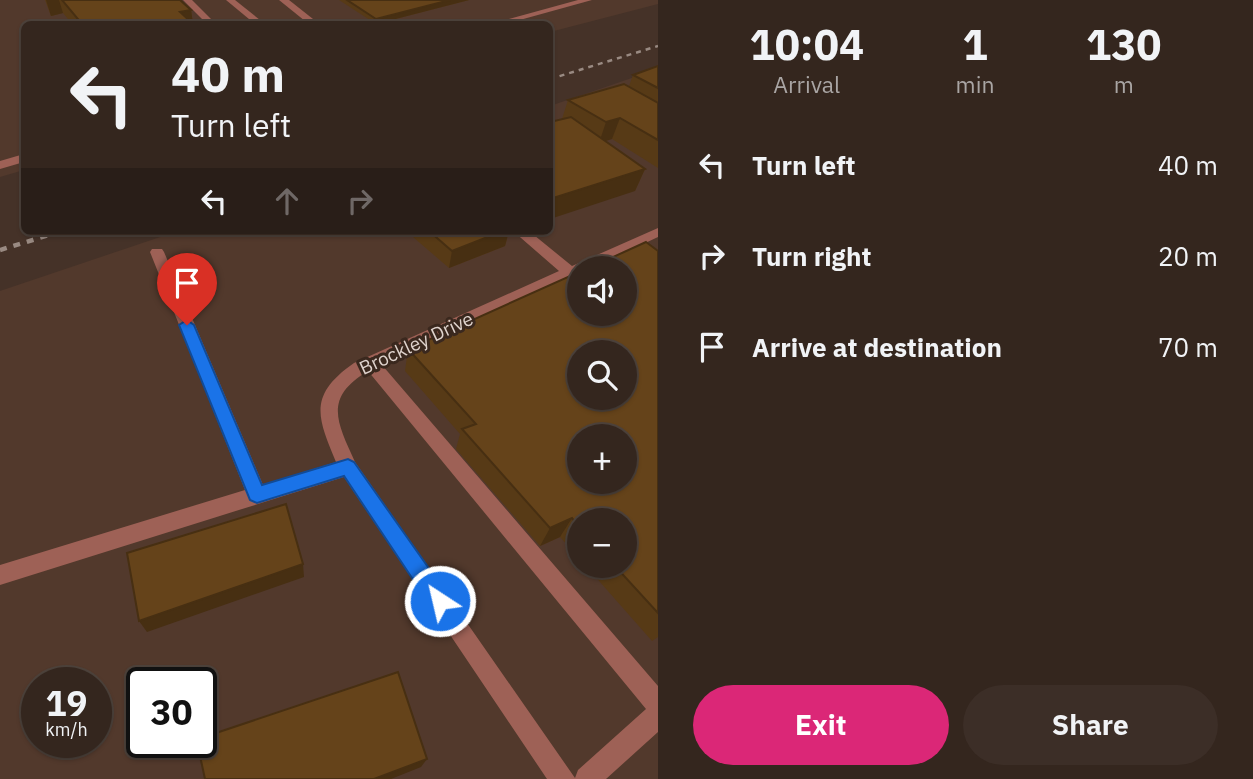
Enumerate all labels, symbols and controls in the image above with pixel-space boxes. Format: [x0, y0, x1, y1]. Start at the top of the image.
text: 10:04 [749, 17, 864, 72]
text: 1 [962, 17, 988, 72]
text: 130 [1086, 17, 1162, 72]
text: 40 m [171, 42, 285, 105]
icon: left [56, 49, 147, 140]
text: Arrival [773, 69, 840, 99]
text: min [956, 69, 994, 99]
text: m [1114, 69, 1134, 99]
text: Turn left [171, 104, 291, 146]
icon: left [693, 146, 731, 184]
text: Turn left [752, 148, 855, 182]
text: 40 m [1158, 148, 1218, 182]
icon: left [195, 182, 233, 220]
icon: ahead [268, 182, 306, 220]
icon: right [341, 182, 379, 220]
icon: right [693, 237, 731, 275]
text: Turn right [752, 239, 871, 273]
text: 20 m [1158, 239, 1218, 273]
pin [157, 253, 217, 325]
map controls [567, 256, 637, 578]
button: sound [567, 256, 637, 326]
icon: arrive [168, 264, 206, 302]
street label: Brockley Drive [355, 306, 477, 380]
icon: arrive [693, 328, 731, 366]
text: Arrive at destination [752, 330, 1002, 364]
text: 70 m [1158, 330, 1218, 364]
button: search [567, 340, 637, 410]
button: + [567, 424, 637, 494]
button: − [567, 508, 637, 578]
position arrow [403, 564, 477, 638]
speed limit sign: 30 [126, 667, 217, 758]
text: 19 [45, 680, 88, 726]
button: Exit [693, 685, 949, 765]
button: Share [963, 685, 1218, 765]
text: km/h [45, 718, 88, 741]

